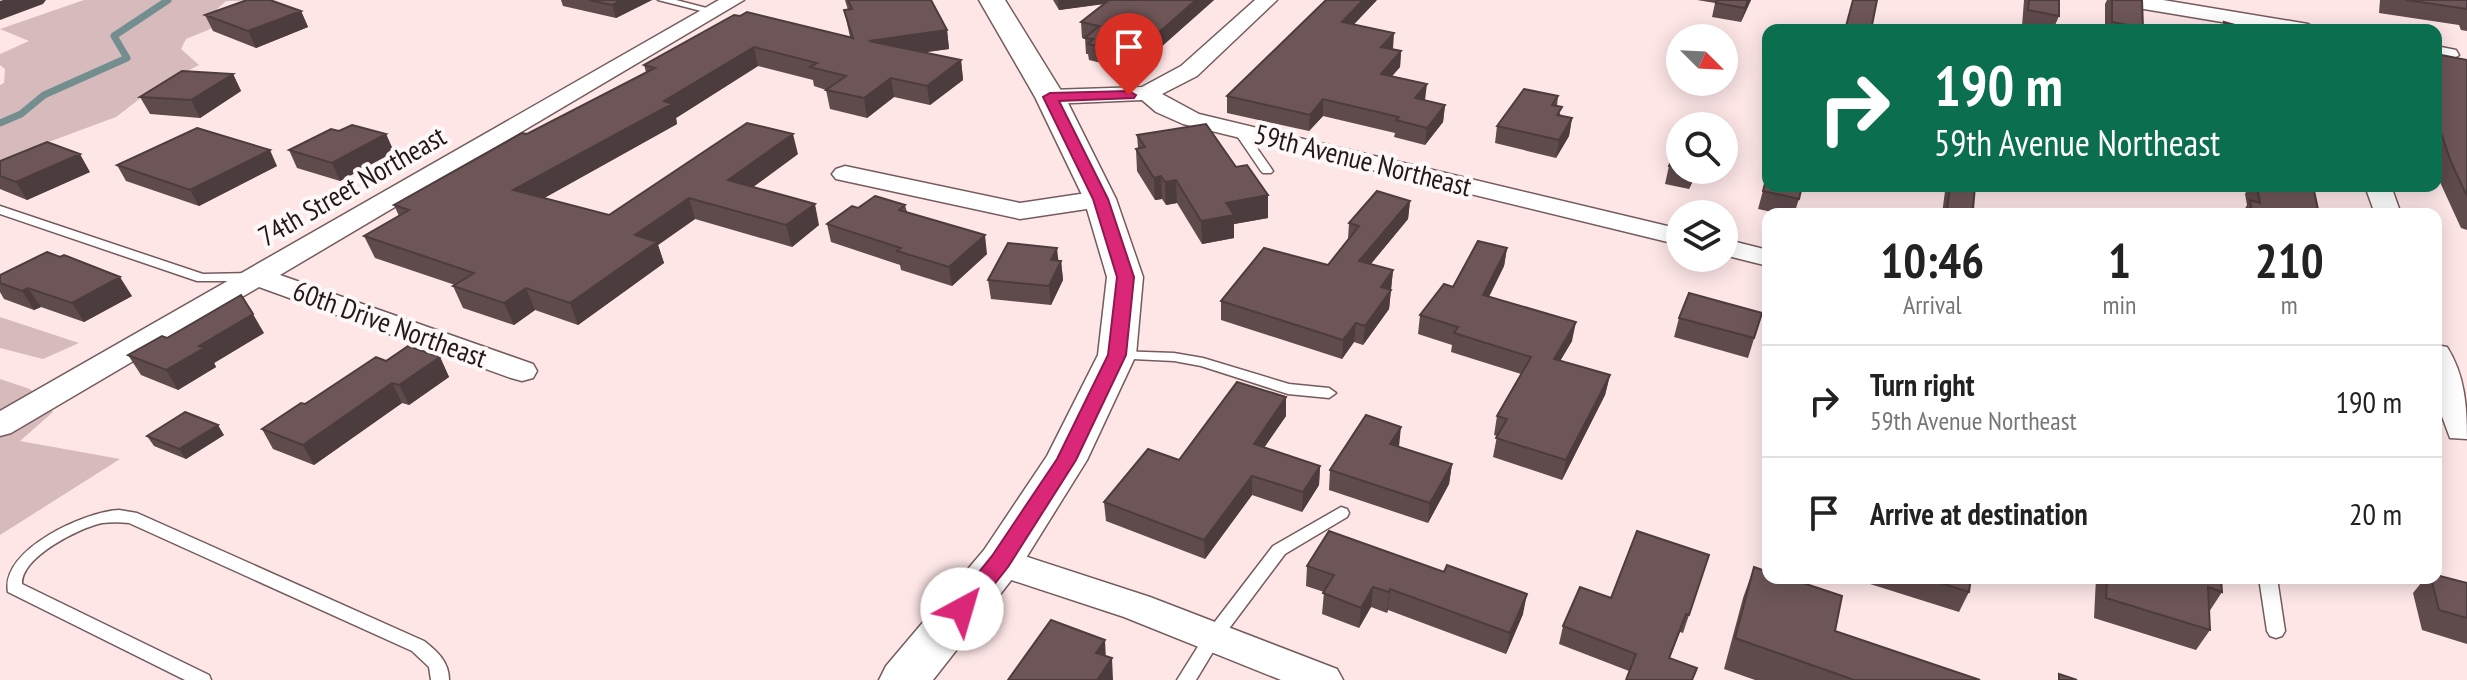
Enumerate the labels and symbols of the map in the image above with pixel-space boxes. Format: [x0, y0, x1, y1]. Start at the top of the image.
pin [1095, 13, 1163, 95]
north arrow [1666, 24, 1738, 96]
street label: 59th Avenue Northeast [1251, 115, 1476, 204]
street label: 74th Street Northeast [251, 117, 452, 254]
street label: 60th Drive Northeast [288, 271, 492, 376]
position arrow [920, 567, 1004, 651]

